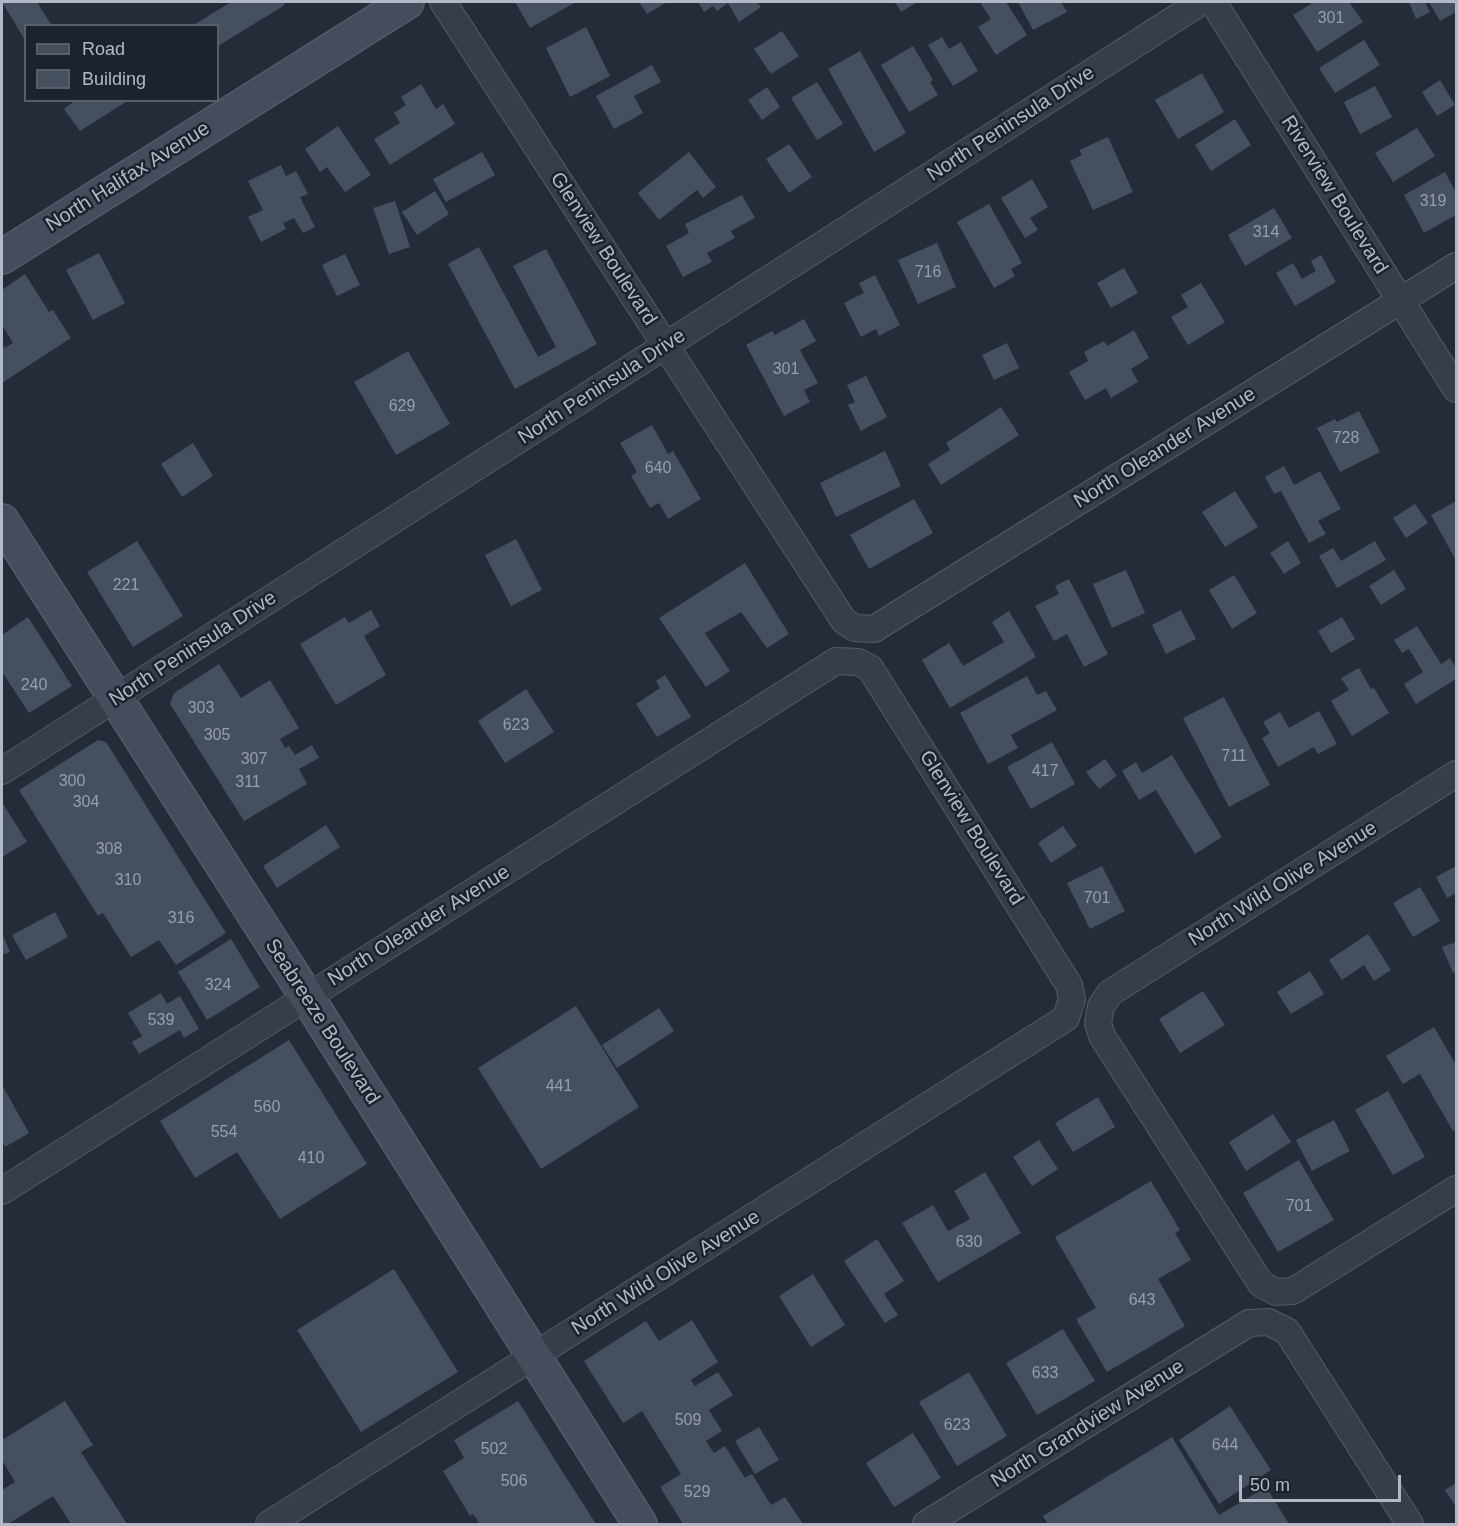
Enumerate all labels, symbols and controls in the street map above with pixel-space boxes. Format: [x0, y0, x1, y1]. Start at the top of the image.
house number: 301 [1318, 9, 1344, 29]
legend [24, 24, 219, 102]
text: Road [82, 39, 125, 59]
street label: North Peninsula Drive [923, 61, 1099, 187]
text: Building [82, 69, 146, 89]
street label: Riverview Boulevard [1276, 111, 1392, 279]
street label: North Halifax Avenue [42, 117, 214, 237]
street label: Glenview Boulevard [544, 168, 662, 330]
house number: 319 [1420, 192, 1446, 212]
house number: 314 [1253, 223, 1279, 243]
house number: 716 [915, 263, 941, 283]
street label: North Peninsula Drive [514, 324, 690, 450]
house number: 301 [773, 360, 799, 380]
street label: North Oleander Avenue [1070, 382, 1260, 514]
house number: 629 [389, 397, 415, 417]
house number: 728 [1333, 429, 1359, 449]
house number: 640 [645, 459, 671, 479]
house number: 221 [113, 576, 139, 596]
street label: North Peninsula Drive [105, 586, 281, 712]
house number: 240 [21, 676, 47, 696]
house number: 303 [188, 699, 214, 719]
house number: 623 [503, 716, 529, 736]
house number: 305 [204, 726, 230, 746]
street label: Glenview Boulevard [914, 746, 1028, 910]
house number: 711 [1221, 747, 1247, 767]
house number: 307 [241, 750, 267, 770]
house number: 417 [1032, 762, 1058, 782]
house number: 300 [59, 772, 85, 792]
house number: 311 [235, 773, 261, 793]
house number: 304 [73, 793, 99, 813]
street label: North Wild Olive Avenue [1184, 816, 1382, 952]
house number: 308 [96, 840, 122, 860]
street label: North Oleander Avenue [324, 860, 514, 992]
house number: 310 [115, 871, 141, 891]
house number: 701 [1084, 889, 1110, 909]
house number: 316 [168, 909, 194, 929]
street label: Seabreeze Boulevard [260, 935, 384, 1109]
house number: 324 [205, 976, 231, 996]
house number: 539 [148, 1011, 174, 1031]
house number: 441 [546, 1077, 572, 1097]
house number: 560 [254, 1098, 280, 1118]
house number: 554 [211, 1123, 237, 1143]
house number: 410 [298, 1149, 324, 1169]
house number: 701 [1286, 1197, 1312, 1217]
street label: North Wild Olive Avenue [567, 1205, 765, 1341]
house number: 630 [956, 1233, 982, 1253]
house number: 643 [1129, 1291, 1155, 1311]
street label: North Grandview Avenue [987, 1355, 1189, 1493]
house number: 633 [1032, 1364, 1058, 1384]
house number: 509 [675, 1411, 701, 1431]
house number: 623 [944, 1416, 970, 1436]
house number: 644 [1212, 1436, 1238, 1456]
house number: 502 [481, 1440, 507, 1460]
scale bar [1242, 1463, 1404, 1501]
house number: 506 [501, 1472, 527, 1492]
text: 50 m [1250, 1475, 1290, 1495]
house number: 529 [684, 1483, 710, 1503]

